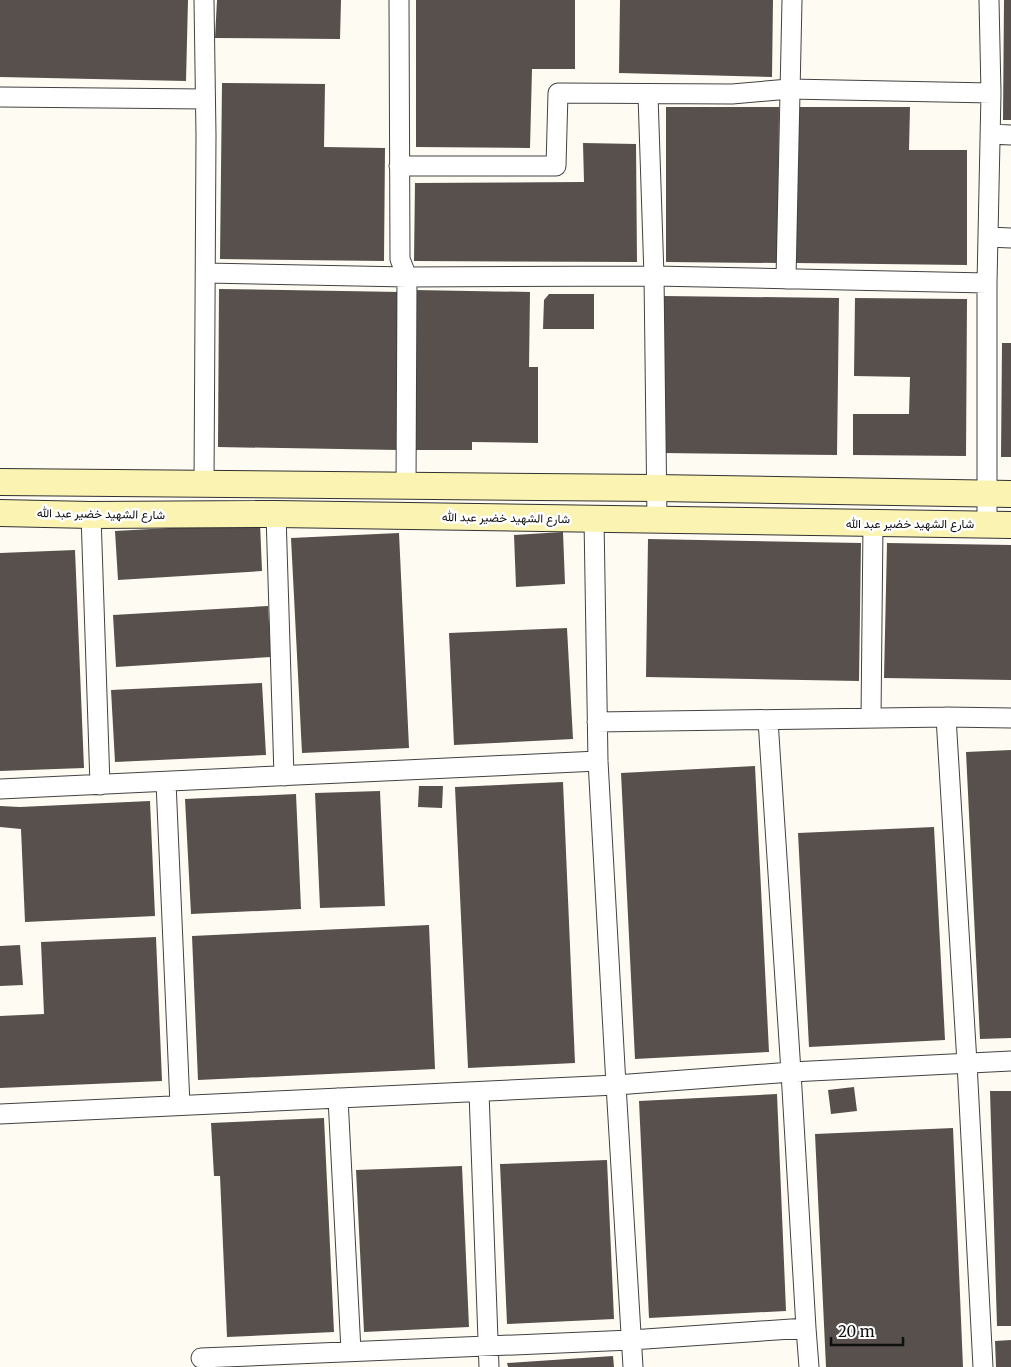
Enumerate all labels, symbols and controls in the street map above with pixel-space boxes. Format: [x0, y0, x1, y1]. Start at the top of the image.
street label: شارع الشهيد خضير عبد الله [37, 505, 165, 524]
street label: شارع الشهيد خضير عبد الله [442, 509, 570, 528]
street label: شارع الشهيد خضير عبد الله [846, 516, 974, 533]
scale bar [831, 1314, 904, 1346]
text: 20 m [838, 1322, 875, 1341]

